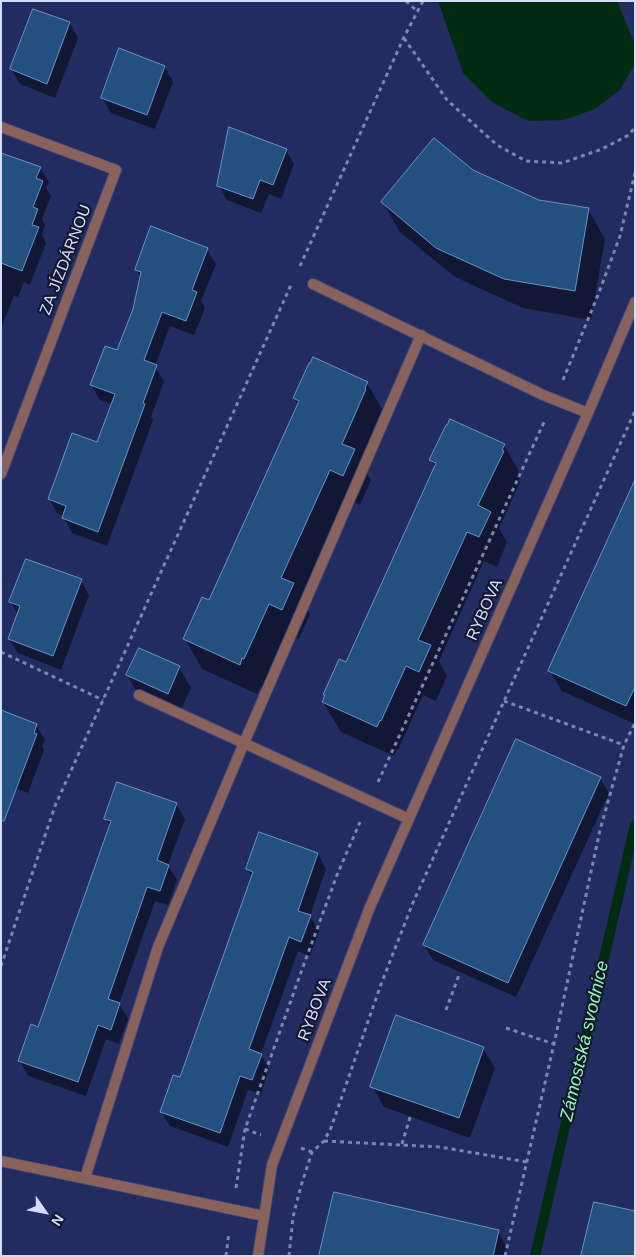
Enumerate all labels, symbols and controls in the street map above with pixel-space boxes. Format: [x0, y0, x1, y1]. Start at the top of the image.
street label: ZA JÍZDÁRNOU [36, 202, 96, 318]
street label: RYBOVA [463, 576, 507, 644]
water label: Zámostská svodnice [556, 959, 614, 1123]
street label: RYBOVA [294, 976, 336, 1044]
north arrow [20, 1187, 70, 1237]
text: N [48, 1212, 67, 1229]

